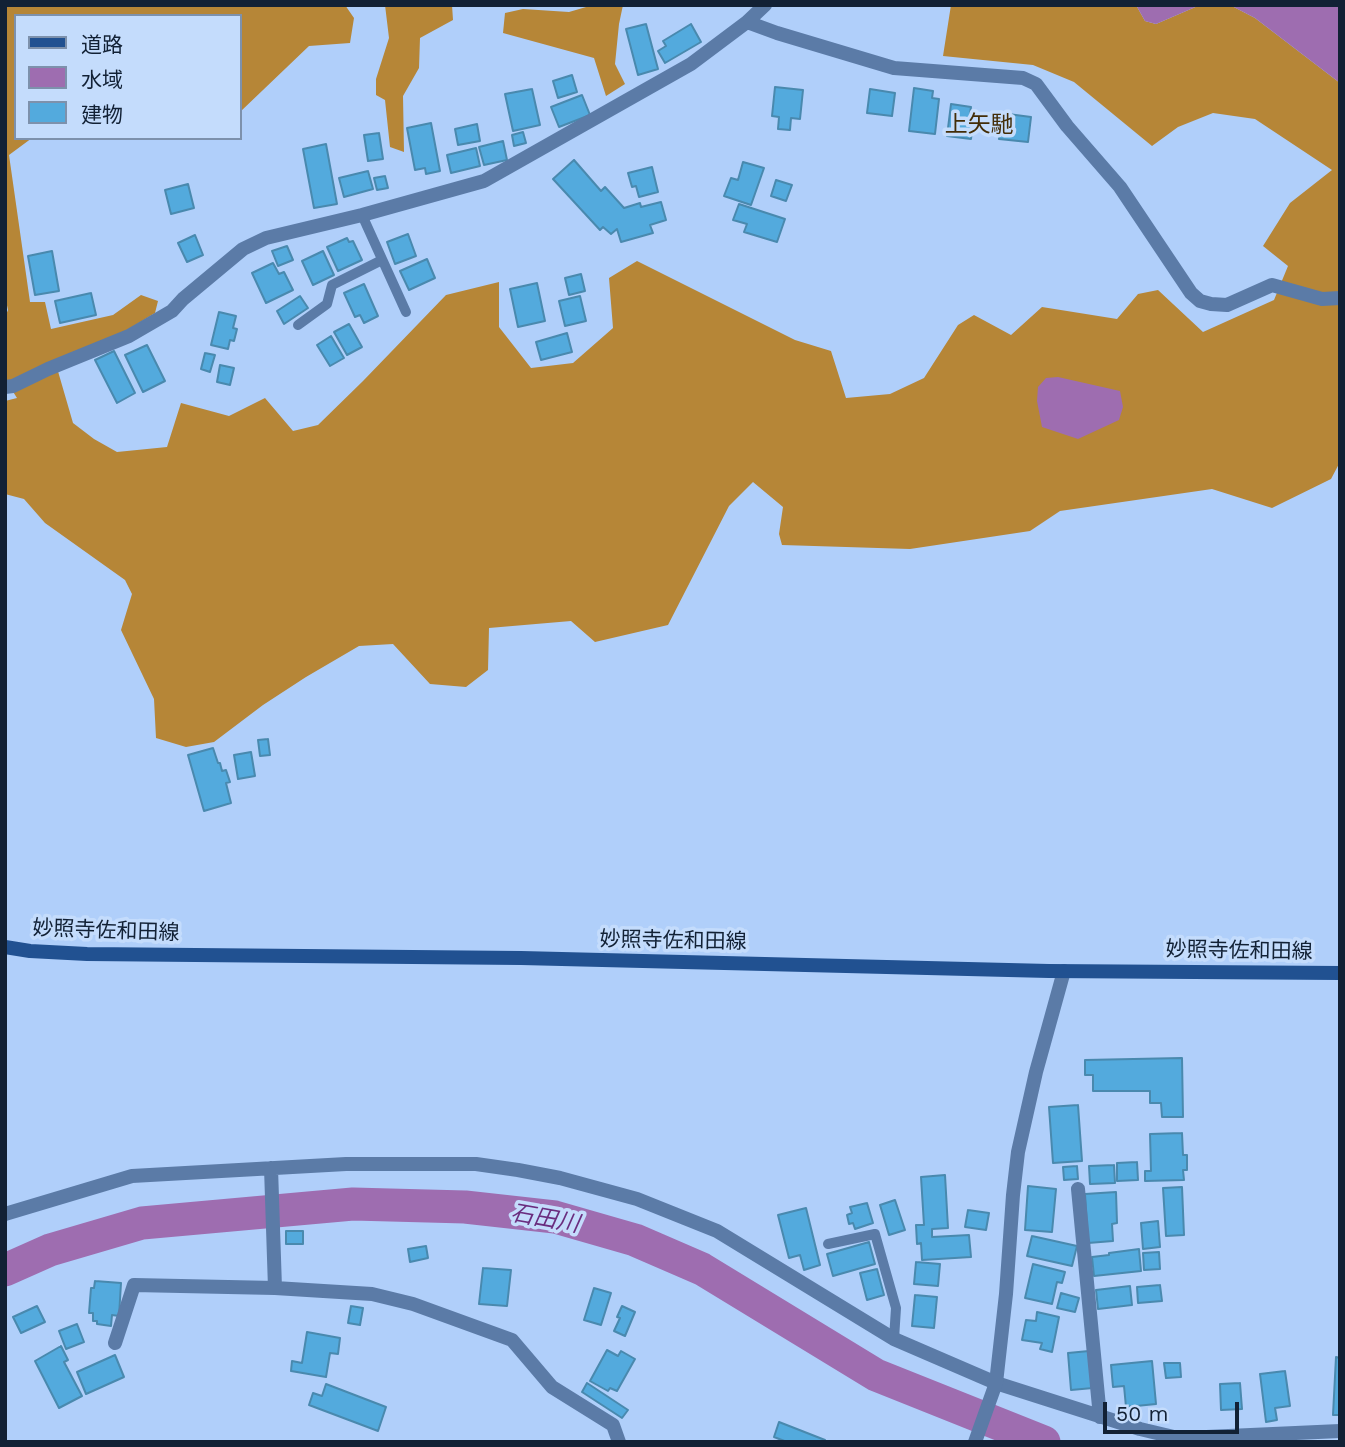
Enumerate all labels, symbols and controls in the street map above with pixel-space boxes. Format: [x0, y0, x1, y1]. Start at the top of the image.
legend [14, 14, 242, 140]
text: 道路 [81, 32, 123, 57]
text: 水域 [81, 67, 123, 92]
text: 建物 [81, 102, 123, 127]
district label: 上矢馳 [945, 111, 1013, 139]
street label: 妙照寺佐和田線 [32, 916, 180, 946]
street label: 妙照寺佐和田線 [599, 927, 747, 955]
street label: 妙照寺佐和田線 [1165, 937, 1313, 965]
water label: 石田川 [509, 1199, 581, 1239]
scale bar [1107, 1388, 1244, 1432]
text: 50 m [1116, 1401, 1168, 1426]

